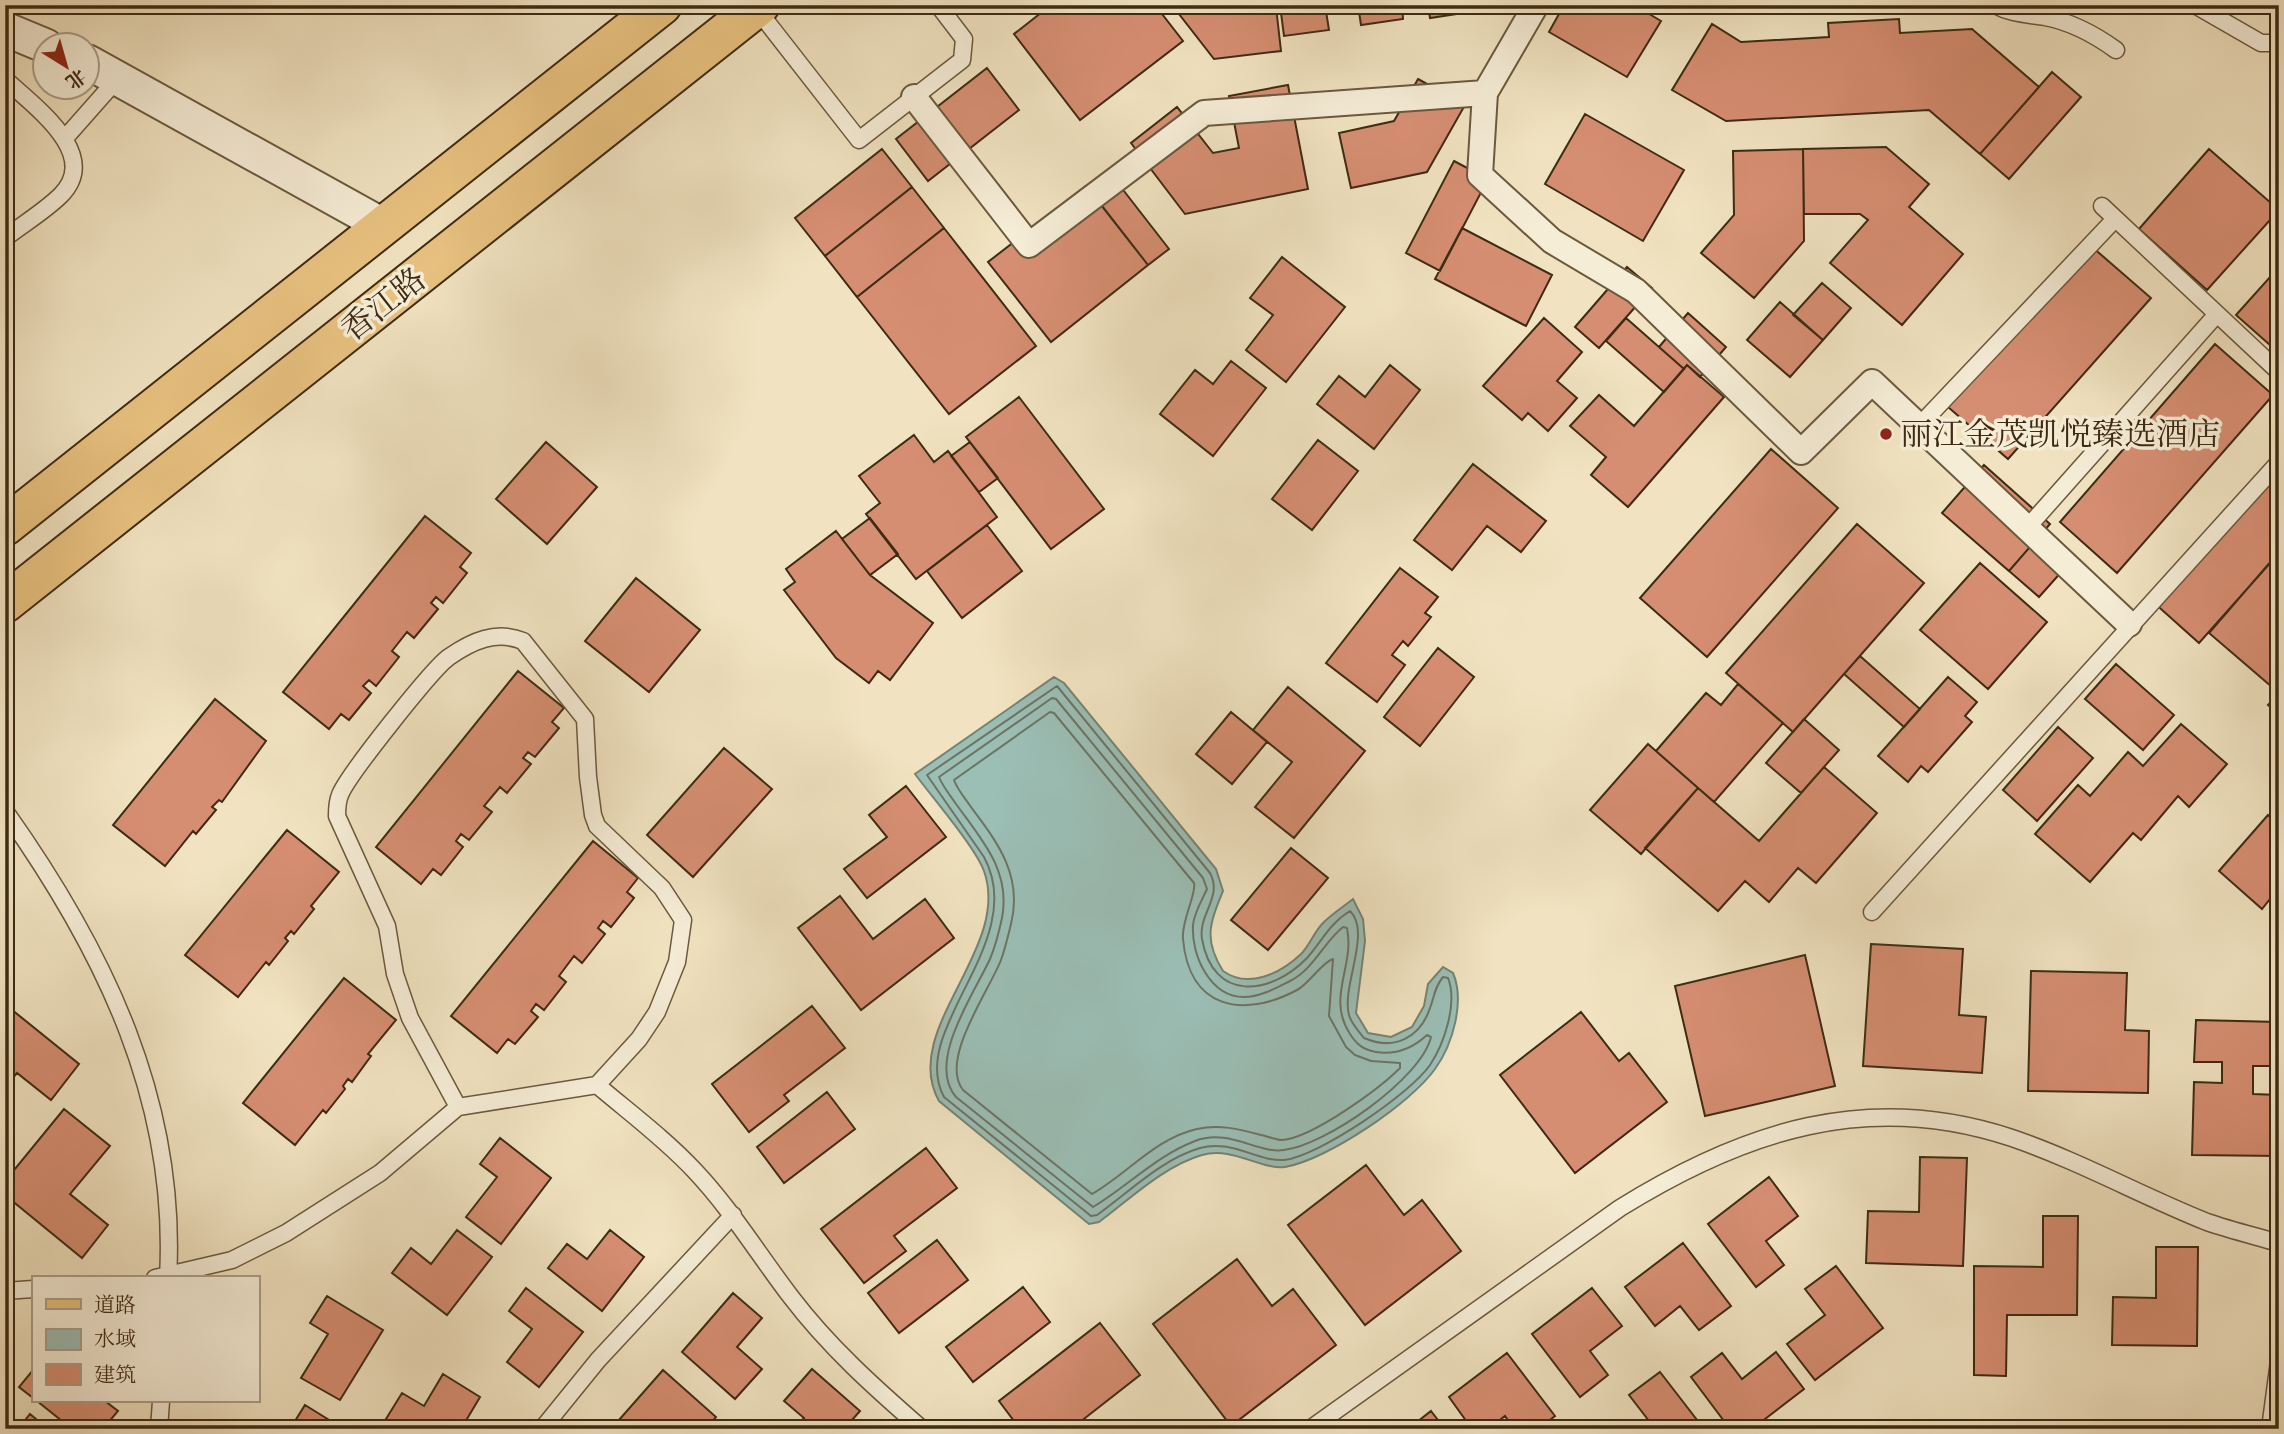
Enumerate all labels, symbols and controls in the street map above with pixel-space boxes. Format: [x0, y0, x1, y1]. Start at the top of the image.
north arrow [32, 32, 102, 102]
text: 北 [61, 63, 91, 95]
street label: 香江路 [332, 258, 434, 350]
place label: 丽江金茂凯悦臻选酒店 [1900, 413, 2220, 455]
marker: 丽江金茂凯悦臻选酒店 [1878, 426, 1894, 442]
legend [32, 1276, 259, 1402]
text: 道路 [94, 1291, 136, 1318]
text: 水域 [94, 1325, 136, 1352]
text: 建筑 [94, 1361, 136, 1388]

